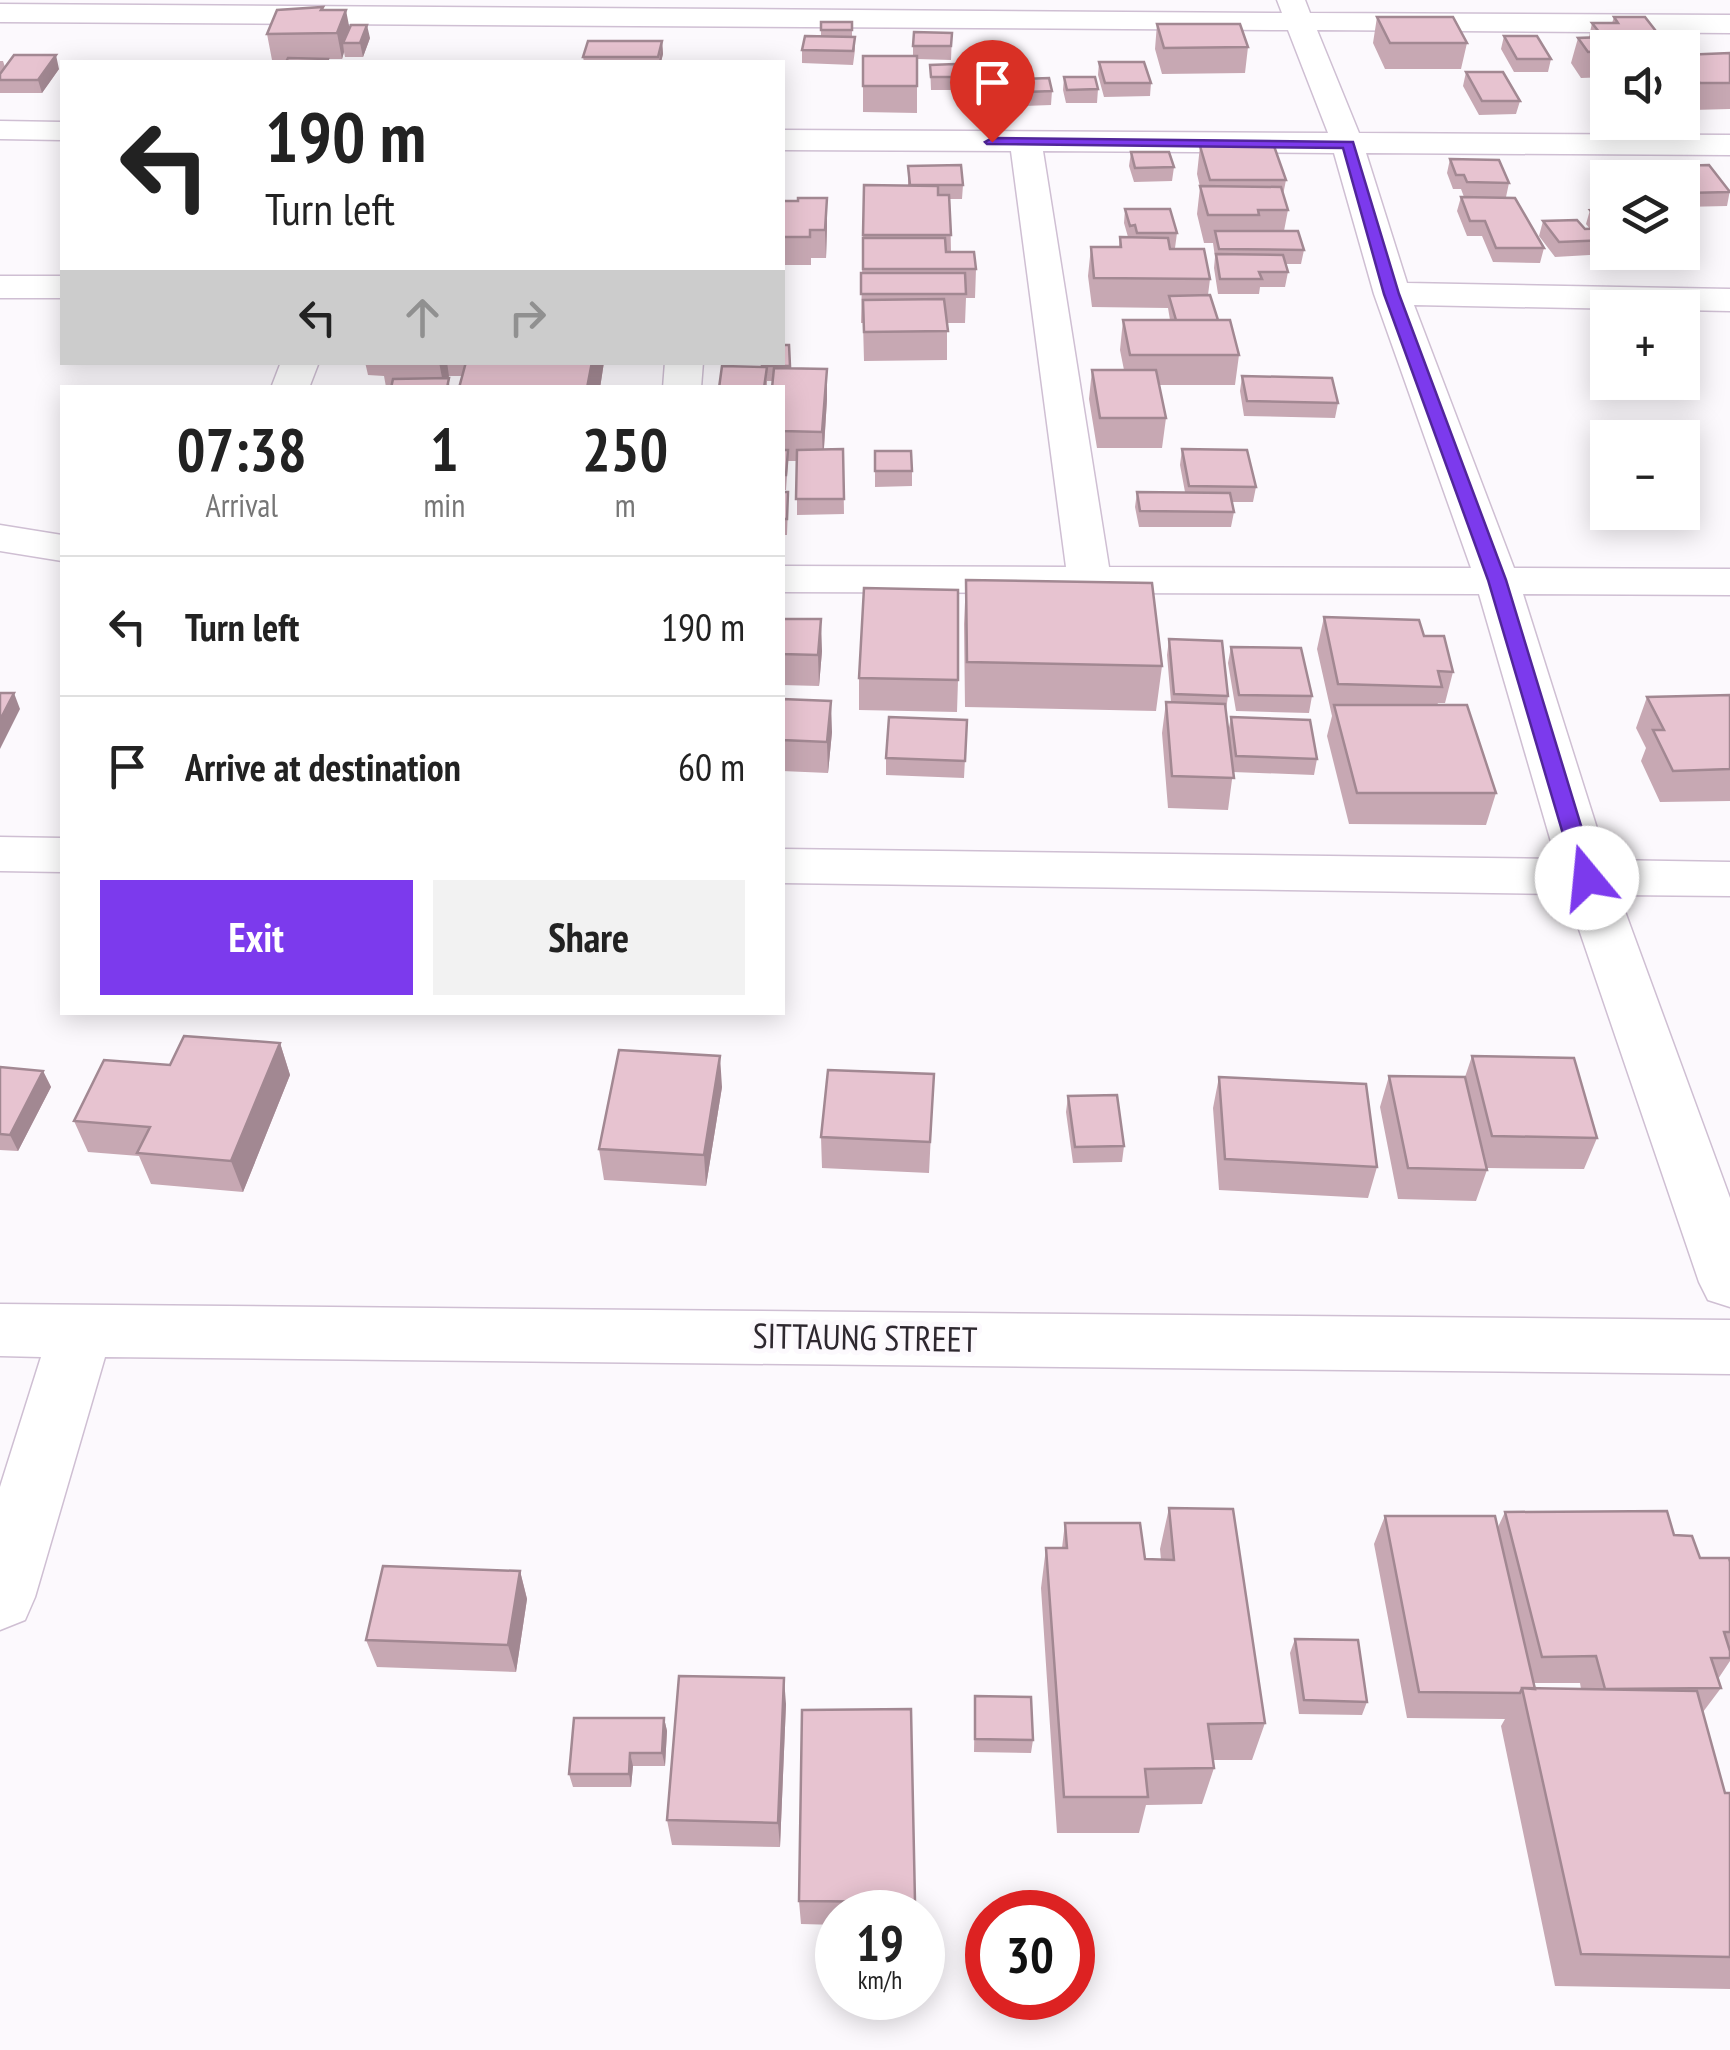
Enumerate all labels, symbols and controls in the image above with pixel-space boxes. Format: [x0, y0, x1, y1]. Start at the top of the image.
map controls [1590, 30, 1700, 530]
button: sound [1590, 30, 1700, 140]
pin [950, 40, 1035, 143]
icon: arrive [965, 55, 1020, 110]
text: 190 m [265, 91, 426, 181]
icon: left [100, 100, 230, 230]
button: layers [1590, 160, 1700, 270]
text: Turn left [265, 179, 395, 237]
icon: left [290, 290, 345, 345]
icon: ahead [395, 290, 450, 345]
icon: right [500, 290, 555, 345]
button: + [1590, 290, 1700, 400]
text: 07:38 [177, 410, 307, 488]
text: 1 [430, 410, 459, 488]
text: 250 [582, 410, 668, 488]
button: − [1590, 420, 1700, 530]
text: Arrival [206, 484, 278, 526]
text: min [423, 484, 465, 526]
text: m [615, 484, 636, 526]
icon: left [100, 599, 155, 654]
text: Turn left [185, 602, 299, 651]
text: 190 m [661, 602, 745, 651]
icon: arrive [100, 739, 155, 794]
text: Arrive at destination [185, 742, 461, 791]
text: 60 m [678, 742, 745, 791]
position arrow [1535, 826, 1639, 930]
button: Exit [100, 880, 413, 995]
button: Share [433, 880, 745, 995]
street label: SITTAUNG STREET [752, 1312, 978, 1362]
speed limit sign: 30 [965, 1890, 1095, 2020]
text: 19 [856, 1910, 904, 1975]
text: km/h [858, 1964, 902, 1996]

